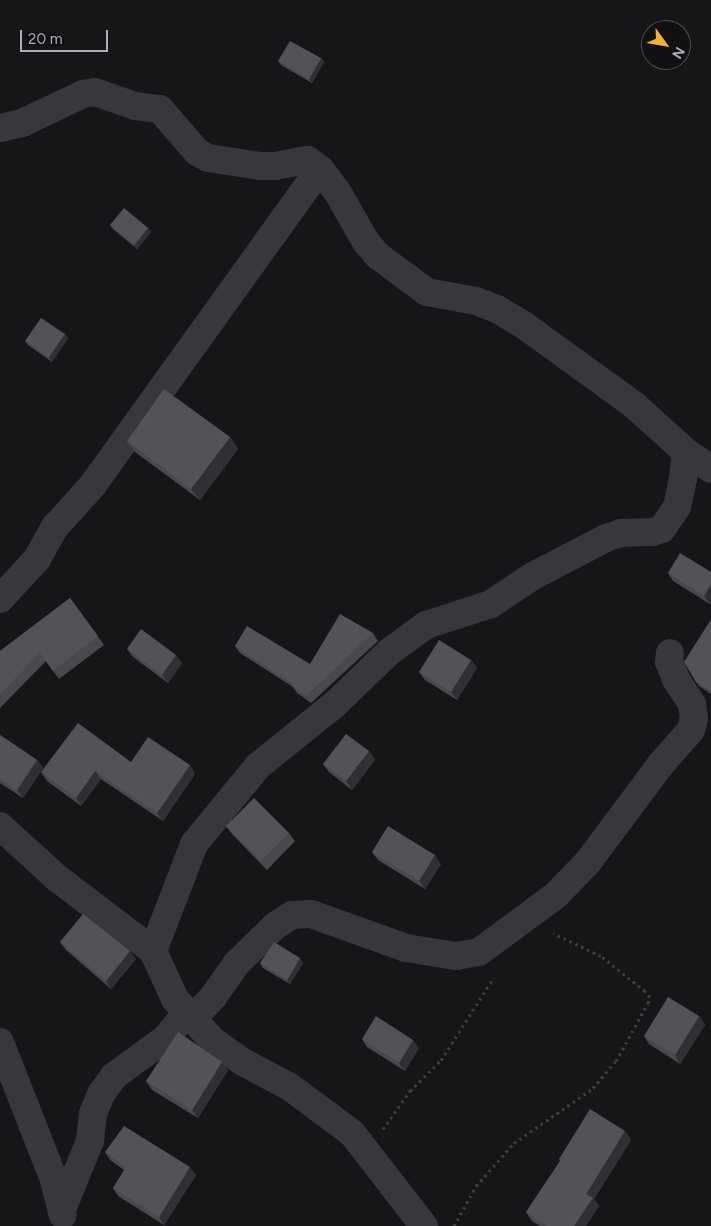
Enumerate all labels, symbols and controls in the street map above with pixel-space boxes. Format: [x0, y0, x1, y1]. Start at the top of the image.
scale bar [22, 20, 110, 52]
north arrow [641, 20, 691, 70]
text: 20 m [28, 30, 62, 48]
text: N [668, 44, 688, 62]

